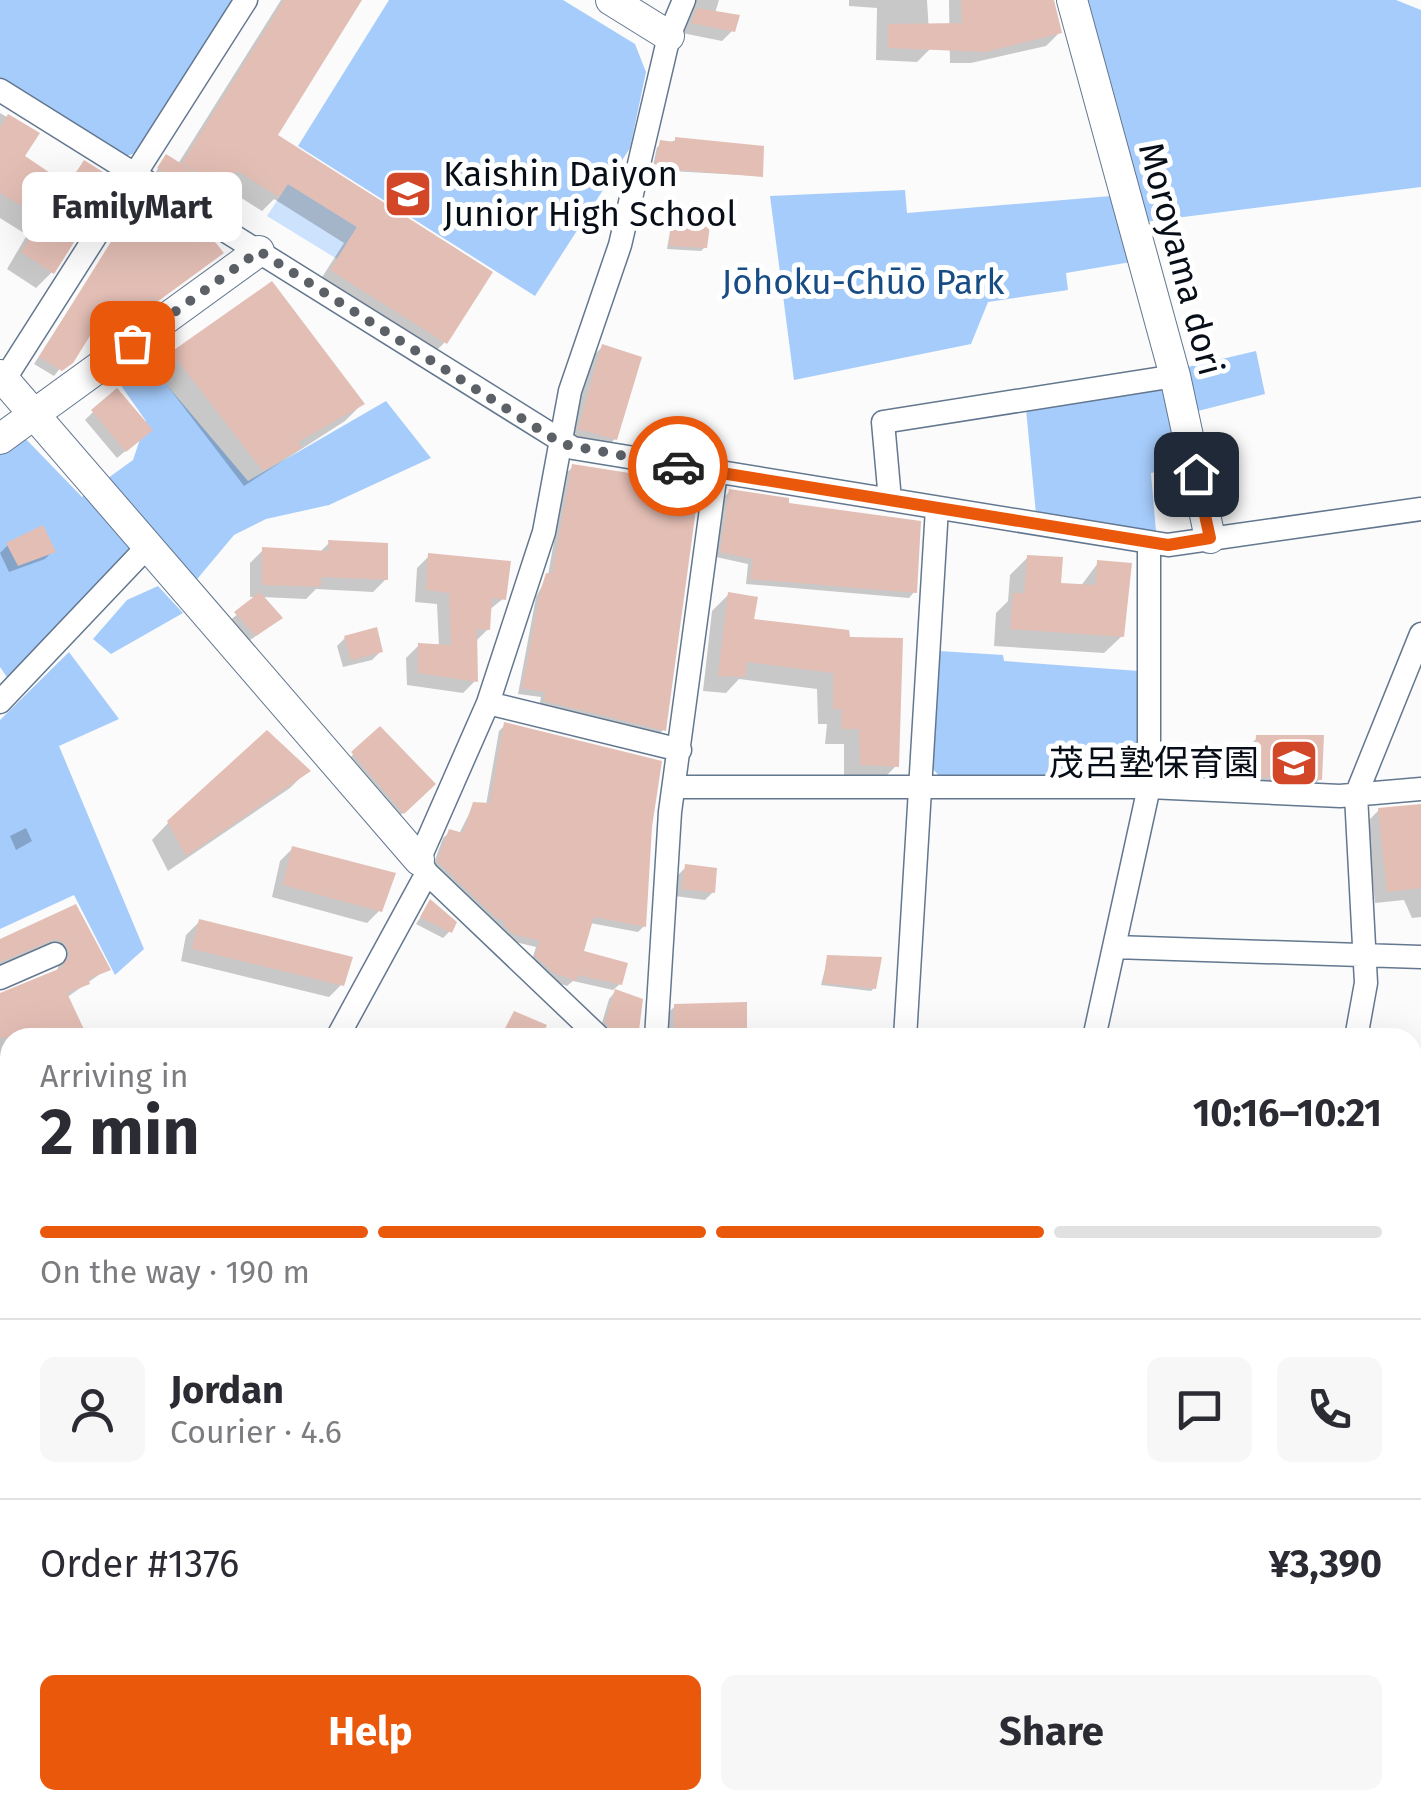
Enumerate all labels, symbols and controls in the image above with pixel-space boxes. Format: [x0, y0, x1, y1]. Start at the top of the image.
street label: Moroyama dori [1130, 138, 1232, 380]
place label: Kaishin Daiyon Junior High School [443, 153, 737, 235]
school or university icon: Kaishin Daiyon Junior High School [382, 168, 434, 220]
callout: FamilyMart [22, 173, 242, 243]
text: FamilyMart [52, 188, 212, 226]
park label: Jōhoku-Chūō Park [722, 261, 1005, 303]
pin [90, 301, 175, 386]
icon: bag [105, 316, 160, 371]
courier [628, 416, 728, 516]
pin [1154, 432, 1239, 517]
icon: car [651, 439, 706, 494]
icon: home [1169, 447, 1224, 502]
school or university icon: 茂呂塾保育園 [1268, 737, 1320, 789]
place label: 茂呂塾保育園 [1049, 742, 1259, 784]
text: Arriving in [40, 1057, 188, 1095]
text: 10:16–10:21 [1193, 1090, 1382, 1136]
text: 2 min [40, 1093, 200, 1171]
text: On the way · 190 m [40, 1253, 310, 1291]
button: person [40, 1357, 145, 1462]
button: chat [1147, 1357, 1252, 1462]
button: phone [1277, 1357, 1382, 1462]
text: Jordan [170, 1367, 284, 1413]
text: Courier · 4.6 [170, 1413, 342, 1451]
text: Order #1376 [40, 1541, 239, 1587]
text: ¥3,390 [1269, 1541, 1382, 1587]
button: Help [40, 1675, 701, 1790]
button: Share [721, 1675, 1382, 1790]

